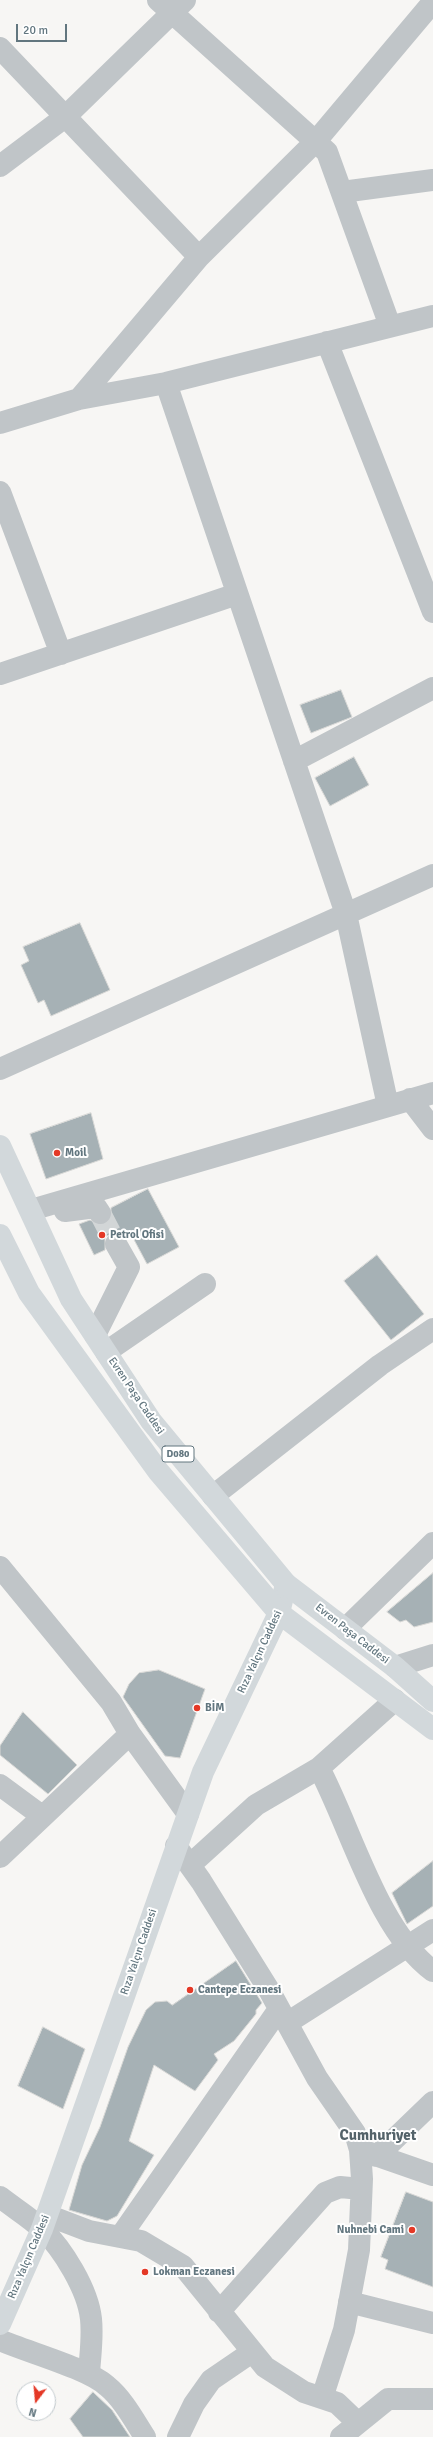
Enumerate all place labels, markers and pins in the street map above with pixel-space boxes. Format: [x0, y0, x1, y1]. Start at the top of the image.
place label: Moil [65, 1146, 87, 1160]
marker: Moil [52, 1148, 62, 1158]
place label: Petrol Ofisi [110, 1228, 164, 1242]
marker: Petrol Ofisi [97, 1230, 107, 1240]
place label: BİM [205, 1701, 224, 1715]
marker: BİM [192, 1703, 202, 1713]
place label: Cantepe Eczanesi [198, 1983, 281, 1997]
marker: Cantepe Eczanesi [185, 1985, 195, 1995]
place label: Nuhnebi Cami [337, 2223, 404, 2237]
marker: Nuhnebi Cami [407, 2225, 417, 2235]
place label: Lokman Eczanesi [153, 2265, 235, 2279]
marker: Lokman Eczanesi [140, 2267, 150, 2277]

